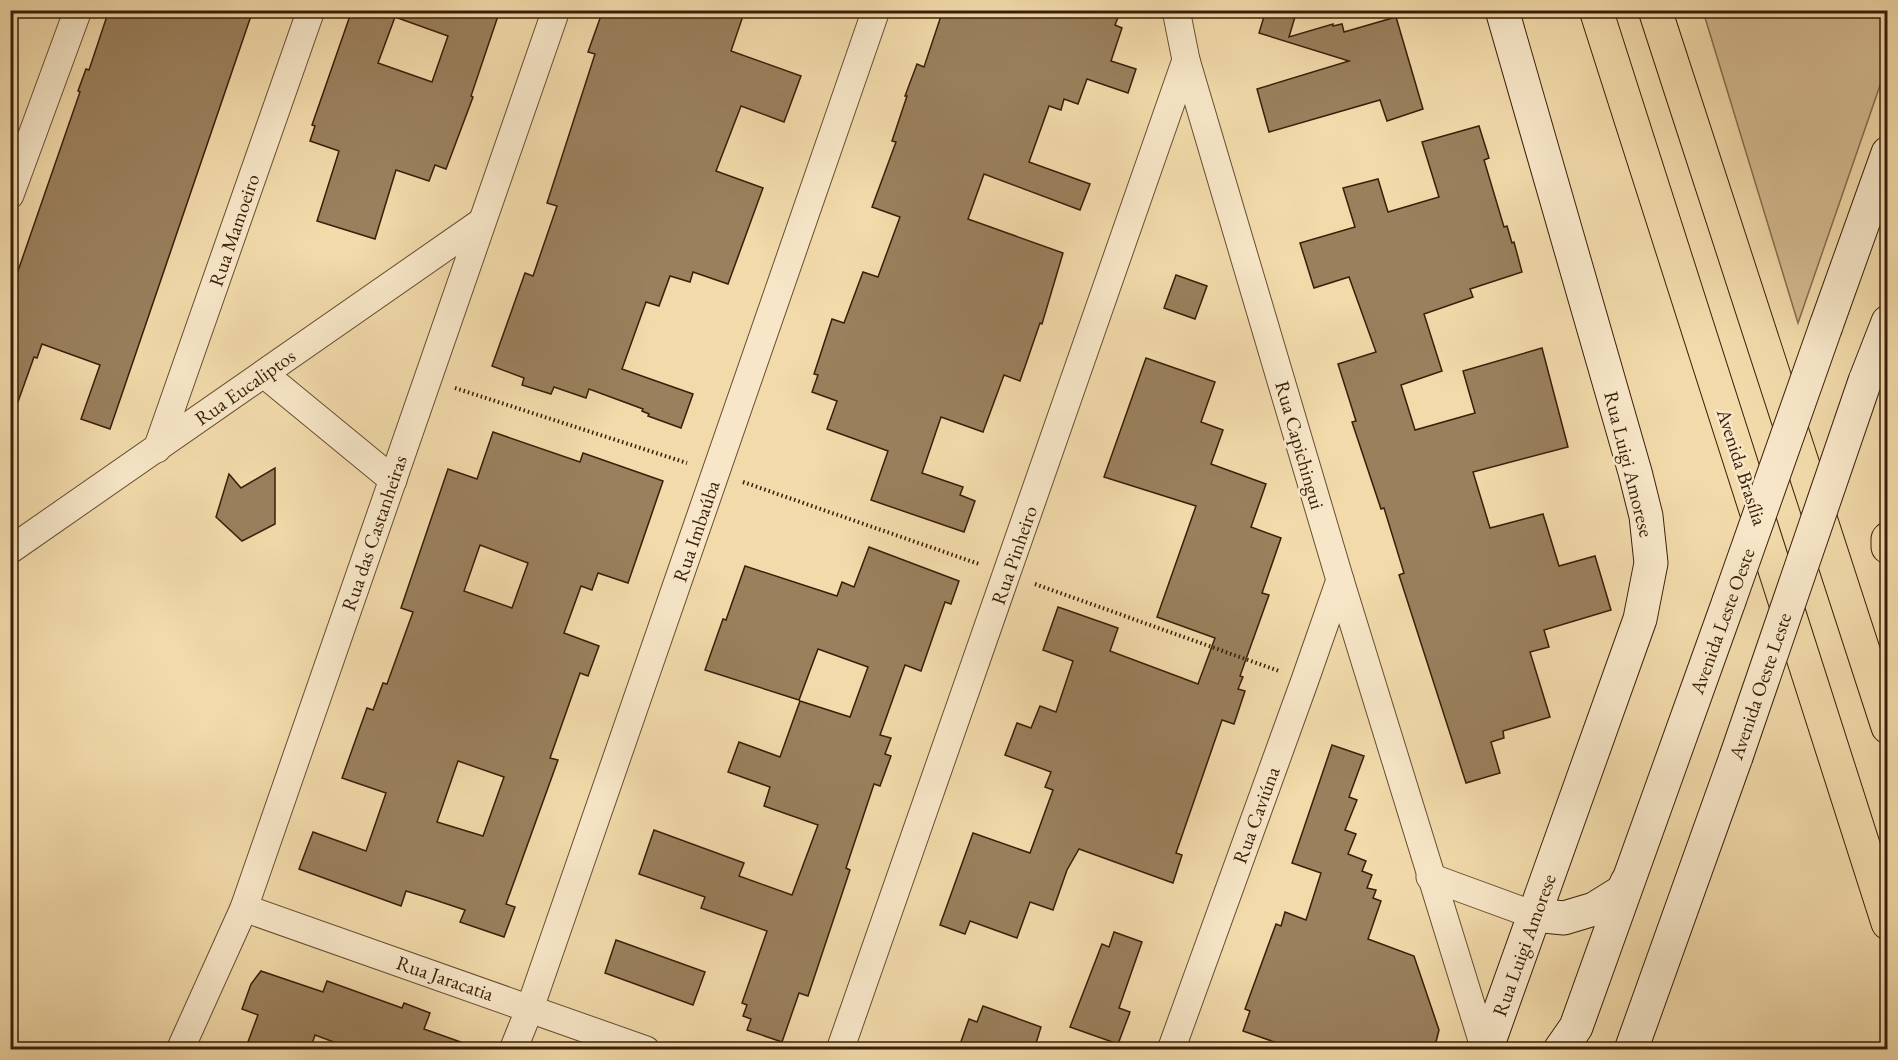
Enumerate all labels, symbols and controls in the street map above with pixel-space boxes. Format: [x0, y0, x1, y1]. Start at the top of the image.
street label: Rua Mamoeiro [203, 170, 265, 290]
street label: Rua Eucaliptos [190, 343, 300, 431]
street label: Rua Capichingui [1269, 378, 1331, 512]
street label: Rua Luigi Amorese [1598, 388, 1660, 540]
street label: Avenida Brasília [1711, 404, 1773, 529]
street label: Rua das Castanheiras [335, 452, 413, 614]
street label: Rua Imbaúba [667, 477, 725, 585]
street label: Rua Pinheiro [985, 502, 1043, 608]
street label: Avenida Leste Oeste [1683, 544, 1761, 699]
street label: Avenida Oeste Leste [1722, 609, 1797, 764]
street label: Rua Caviúna [1226, 763, 1286, 867]
street label: Rua Luigi Amorese [1486, 870, 1562, 1020]
street label: Rua Jaracatia [393, 949, 497, 1007]

